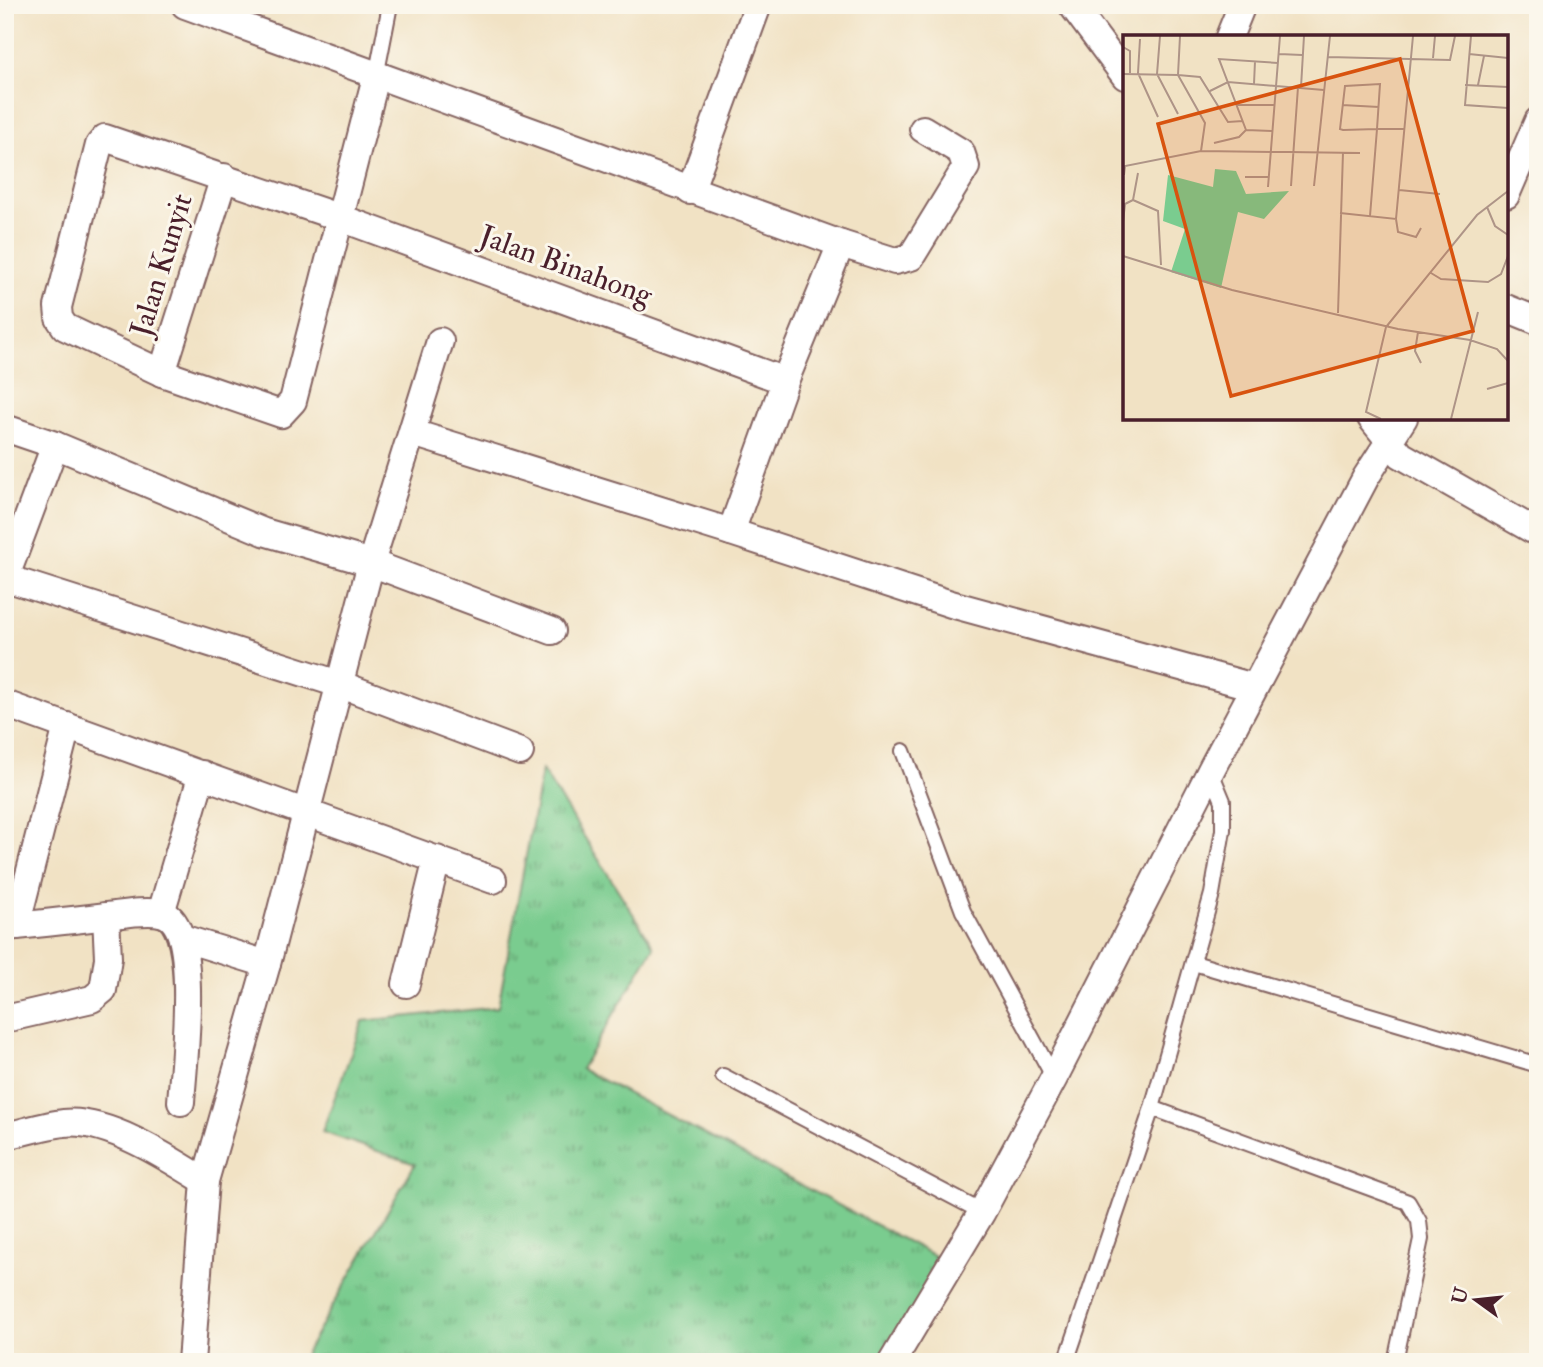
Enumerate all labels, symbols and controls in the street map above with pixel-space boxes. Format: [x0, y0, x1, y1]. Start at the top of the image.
inset map [1123, 35, 1508, 420]
street label: Jalan Kunyit [122, 189, 201, 342]
street label: Jalan Binahong [473, 217, 659, 314]
north arrow [1442, 1266, 1512, 1336]
text: U [1447, 1285, 1474, 1307]

